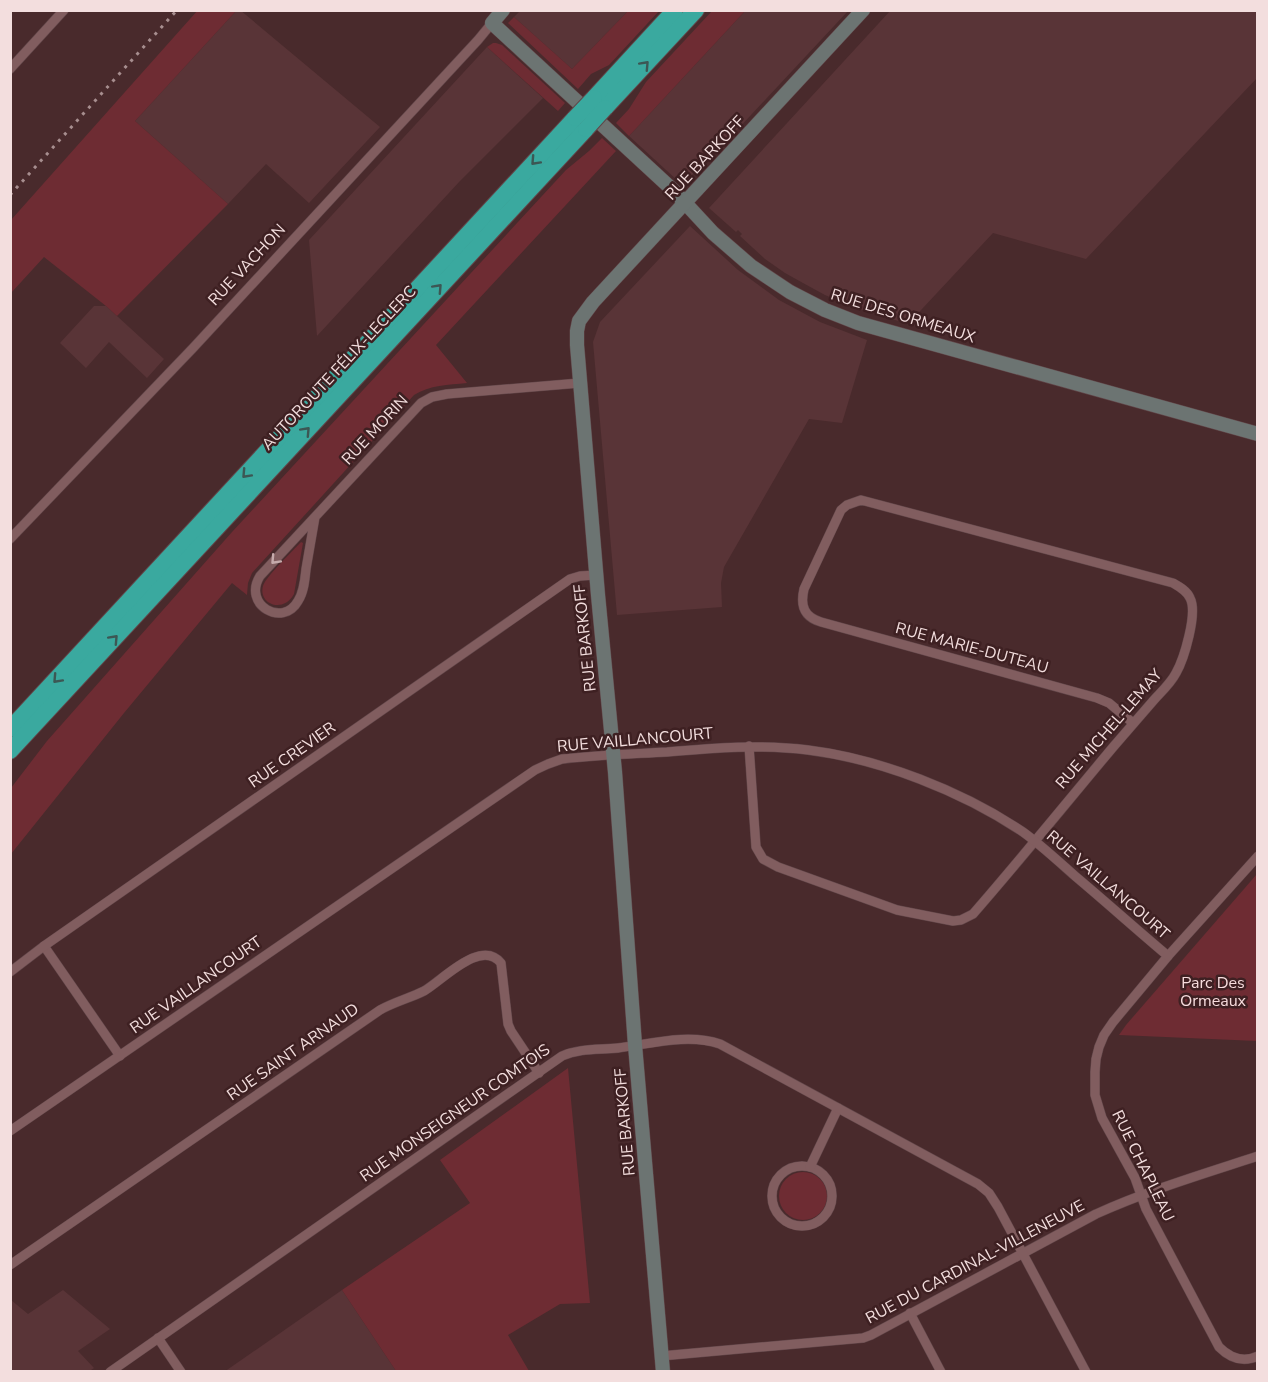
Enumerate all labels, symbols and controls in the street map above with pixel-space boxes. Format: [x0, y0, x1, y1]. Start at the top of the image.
one-way arrow [637, 62, 648, 73]
street label: RUE BARKOFF [660, 111, 750, 205]
one-way arrow [531, 154, 542, 165]
street label: RUE VACHON [203, 219, 291, 311]
street label: AUTOROUTE FÉLIX-LECLERC [257, 281, 421, 455]
one-way arrow [431, 284, 442, 294]
street label: RUE DES ORMEAUX [828, 284, 979, 349]
street label: RUE MORIN [337, 390, 413, 470]
one-way arrow [299, 427, 310, 438]
one-way arrow [242, 467, 253, 478]
one-way arrow [271, 552, 282, 563]
street label: RUE BARKOFF [568, 583, 602, 693]
street label: RUE MARIE-DUTEAU [893, 617, 1051, 679]
one-way arrow [107, 635, 118, 646]
street label: RUE MICHEL-LEMAY [1051, 664, 1168, 794]
one-way arrow [53, 671, 64, 682]
street label: RUE CREVIER [244, 717, 340, 793]
street label: RUE VAILLANCOURT [556, 722, 714, 758]
street label: RUE VAILLANCOURT [1042, 825, 1175, 945]
street label: RUE VAILLANCOURT [126, 931, 267, 1039]
park label: Parc Des Ormeaux [1180, 972, 1247, 1012]
street label: RUE SAINT ARNAUD [223, 998, 363, 1106]
street label: RUE MONSEIGNEUR COMTOIS [355, 1039, 555, 1187]
street label: RUE BARKOFF [609, 1067, 641, 1177]
street label: RUE CHAPLEAU [1106, 1107, 1180, 1225]
street label: RUE DU CARDINAL-VILLENEUVE [862, 1195, 1088, 1329]

